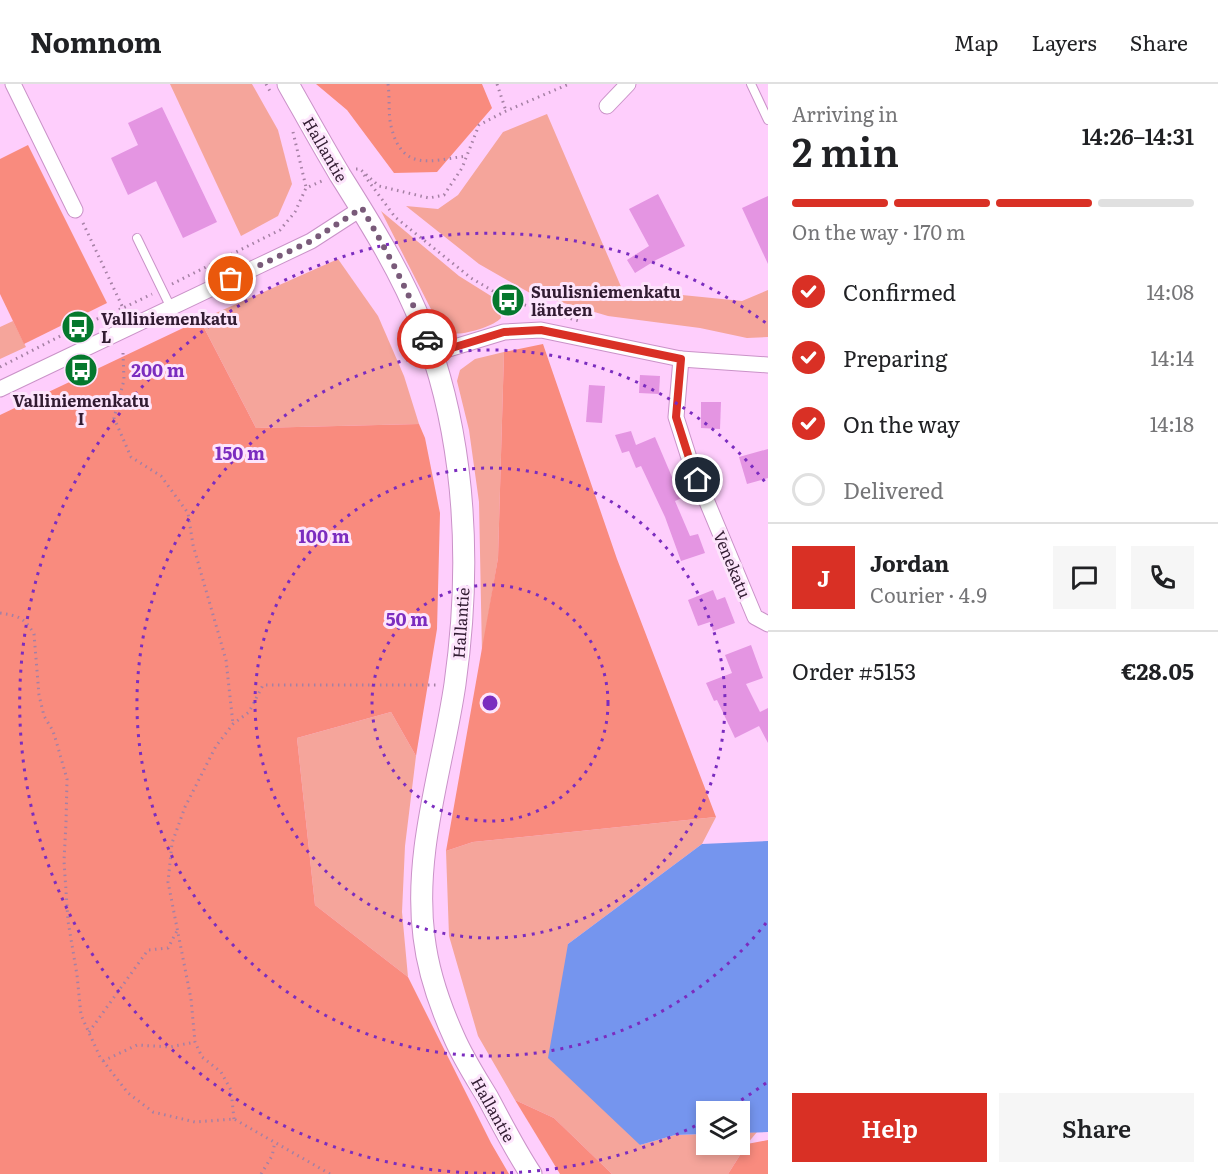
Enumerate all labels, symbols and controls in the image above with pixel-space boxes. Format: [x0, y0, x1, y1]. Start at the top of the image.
text: Nomnom [30, 20, 162, 62]
text: Map [954, 26, 999, 57]
text: Layers [1032, 26, 1097, 57]
text: Share [1130, 26, 1188, 57]
text: Arriving in [792, 98, 898, 128]
street label: Hallantie [298, 112, 354, 186]
text: 14:26–14:31 [1082, 119, 1194, 152]
text: 2 min [792, 121, 899, 179]
text: On the way · 170 m [792, 216, 966, 246]
pin [205, 253, 256, 304]
icon: bag [214, 262, 247, 295]
icon: check [792, 275, 825, 308]
text: Confirmed [843, 275, 956, 308]
text: 14:08 [1146, 276, 1194, 306]
place label: Suulisniemenkatu länteen [531, 279, 681, 321]
bus stop icon: Suulisniemenkatu länteen [490, 282, 526, 318]
place label: Valliniemenkatu L [101, 306, 238, 348]
bus stop icon: Valliniemenkatu L [60, 309, 96, 345]
courier [397, 309, 457, 369]
icon: car [411, 323, 444, 356]
icon: check [792, 341, 825, 374]
text: Preparing [843, 341, 947, 374]
text: 14:14 [1151, 342, 1194, 372]
bus stop icon: Valliniemenkatu I [63, 352, 99, 388]
text: 200 m [131, 356, 185, 383]
place label: Valliniemenkatu I [13, 388, 149, 430]
icon: check [792, 407, 825, 440]
text: On the way [843, 407, 960, 440]
text: 14:18 [1150, 408, 1194, 438]
text: 150 m [215, 439, 265, 466]
pin [672, 454, 723, 505]
icon: home [681, 463, 714, 496]
text: Delivered [843, 473, 944, 506]
text: 100 m [298, 522, 350, 549]
street label: Venekatu [708, 527, 758, 601]
text: Jordan [870, 546, 949, 579]
button: chat [1053, 546, 1116, 609]
button: phone [1131, 546, 1194, 609]
text: J [817, 561, 830, 594]
text: Courier · 4.9 [870, 579, 987, 609]
street label: Hallantie [446, 587, 474, 659]
text: 50 m [386, 605, 428, 632]
text: Order #5153 [792, 654, 916, 687]
text: €28.05 [1121, 654, 1194, 687]
centre of rings [480, 693, 500, 713]
street label: Hallantie [466, 1072, 522, 1146]
button: Help [792, 1093, 987, 1162]
button: Share [999, 1093, 1194, 1162]
map controls [696, 1101, 750, 1155]
button: layers [696, 1101, 750, 1155]

